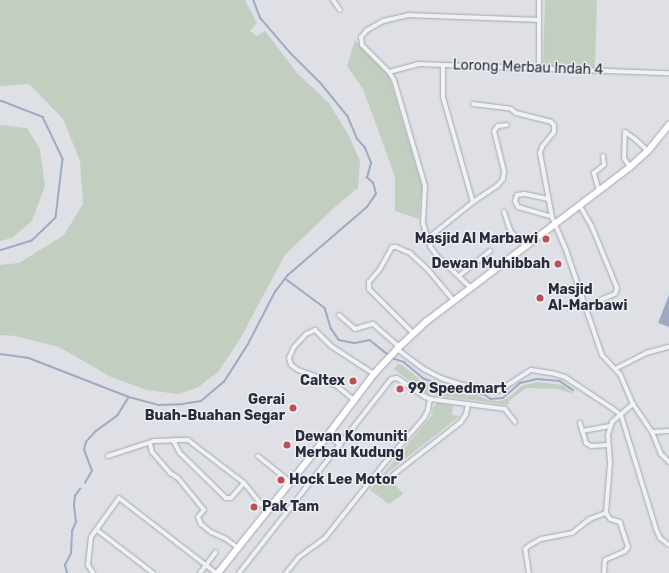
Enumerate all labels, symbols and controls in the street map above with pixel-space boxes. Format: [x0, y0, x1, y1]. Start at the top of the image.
street label: Lorong Merbau Indah 4 [453, 57, 603, 79]
place label: Masjid Al Marbawi [414, 231, 538, 247]
marker: Masjid Al Marbawi [541, 234, 551, 244]
place label: Dewan Muhibbah [431, 256, 550, 272]
marker: Dewan Muhibbah [553, 259, 563, 269]
place label: Masjid Al-Marbawi [548, 282, 628, 314]
marker: Masjid Al-Marbawi [535, 293, 545, 303]
place label: Caltex [300, 373, 345, 389]
marker: Caltex [348, 376, 358, 386]
place label: 99 Speedmart [408, 381, 506, 397]
marker: 99 Speedmart [395, 384, 405, 394]
place label: Gerai Buah-Buahan Segar [145, 392, 285, 424]
marker: Gerai Buah-Buahan Segar [288, 403, 298, 413]
place label: Dewan Komuniti Merbau Kudung [295, 429, 408, 462]
marker: Dewan Komuniti Merbau Kudung [282, 440, 292, 450]
place label: Hock Lee Motor [289, 472, 397, 488]
marker: Hock Lee Motor [276, 475, 286, 485]
place label: Pak Tam [262, 499, 319, 515]
marker: Pak Tam [249, 502, 259, 512]

